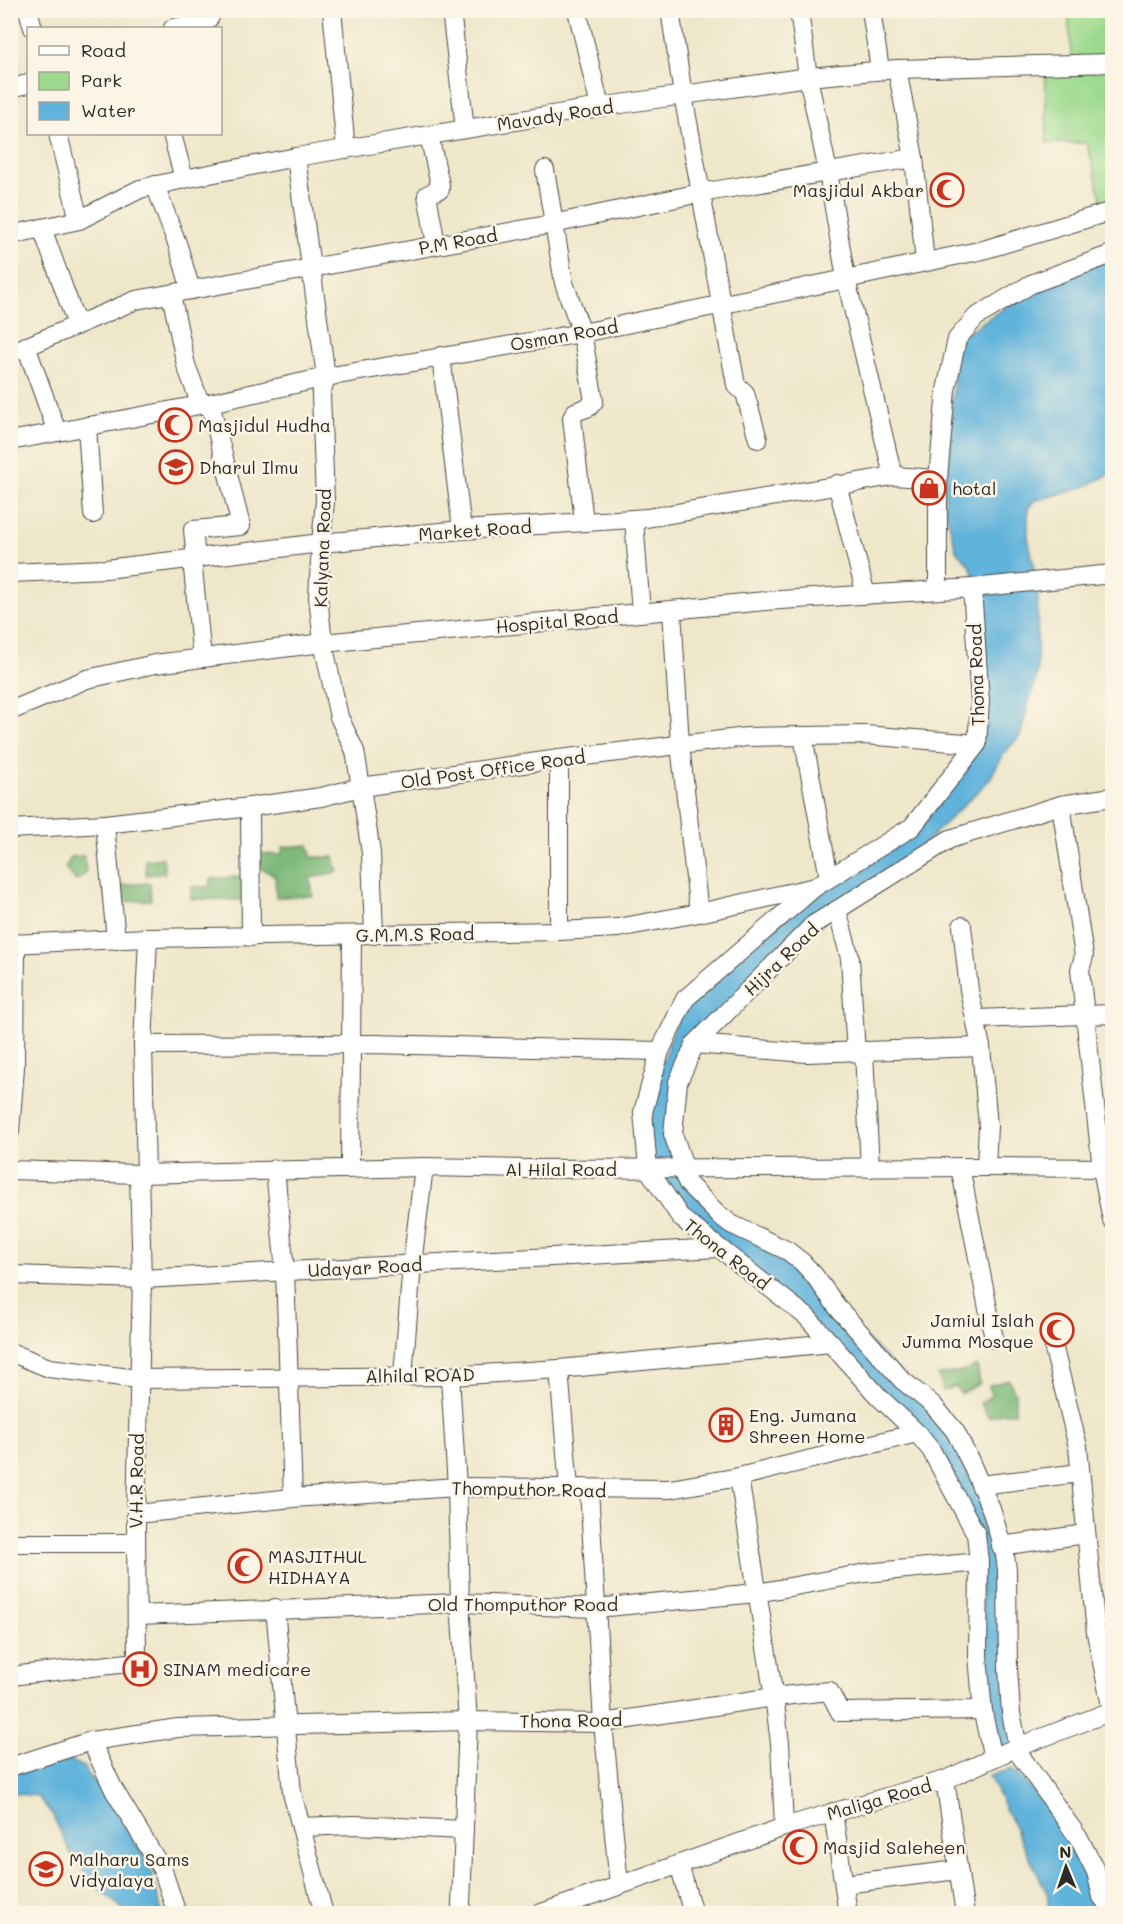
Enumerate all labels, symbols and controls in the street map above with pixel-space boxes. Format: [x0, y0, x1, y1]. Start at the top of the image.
legend [27, 27, 222, 135]
text: Road [81, 38, 126, 62]
text: Park [81, 68, 122, 92]
street label: Mavady Road [495, 94, 615, 136]
text: Water [81, 98, 136, 122]
mosque icon: Masjidul Akbar [929, 172, 965, 208]
place label: Masjidul Akbar [793, 178, 924, 202]
street label: P.M Road [417, 222, 499, 260]
street label: Osman Road [508, 314, 620, 356]
mosque icon: Masjidul Hudha [157, 407, 193, 443]
place label: Masjidul Hudha [198, 413, 331, 437]
school or university icon: Dharul Ilmu [158, 449, 194, 485]
place label: Dharul Ilmu [199, 455, 299, 479]
shop icon: hotal [911, 470, 947, 506]
place label: hotal [952, 476, 996, 500]
street label: Kalyana Road [308, 488, 336, 608]
street label: Market Road [417, 514, 533, 546]
street label: Hospital Road [495, 604, 619, 638]
street label: Thona Road [962, 623, 990, 727]
street label: Old Post Office Road [399, 744, 587, 794]
street label: Hijra Road [738, 917, 824, 1001]
street label: G.M.M.S Road [355, 921, 475, 947]
street label: Al Hilal Road [505, 1157, 617, 1181]
street label: Thona Road [679, 1213, 775, 1295]
street label: Udayar Road [307, 1252, 423, 1282]
place label: Jamiul Islah Jumma Mosque [902, 1308, 1034, 1353]
mosque icon: Jamiul Islah Jumma Mosque [1039, 1312, 1075, 1348]
street label: Alhilal ROAD [365, 1362, 475, 1388]
place label: Eng. Jumana Shreen Home [749, 1403, 865, 1448]
building icon: Eng. Jumana Shreen Home [708, 1407, 744, 1443]
street label: V.H.R Road [123, 1433, 149, 1529]
street label: Thomputhor Road [452, 1476, 606, 1502]
place label: MASJITHUL HIDHAYA [268, 1544, 368, 1589]
mosque icon: MASJITHUL HIDHAYA [227, 1548, 263, 1584]
street label: Old Thomputhor Road [428, 1592, 618, 1616]
hospital icon: SINAM medicare [122, 1651, 158, 1687]
place label: SINAM medicare [163, 1657, 311, 1681]
street label: Thona Road [519, 1707, 623, 1733]
street label: Maliga Road [824, 1773, 934, 1825]
mosque icon: Masjid Saleheen [782, 1829, 818, 1865]
place label: Masjid Saleheen [823, 1835, 965, 1859]
north arrow [1036, 1837, 1096, 1897]
text: N [1059, 1841, 1072, 1862]
place label: Malharu Sams Vidyalaya [69, 1847, 190, 1892]
school or university icon: Malharu Sams Vidyalaya [28, 1851, 64, 1887]

